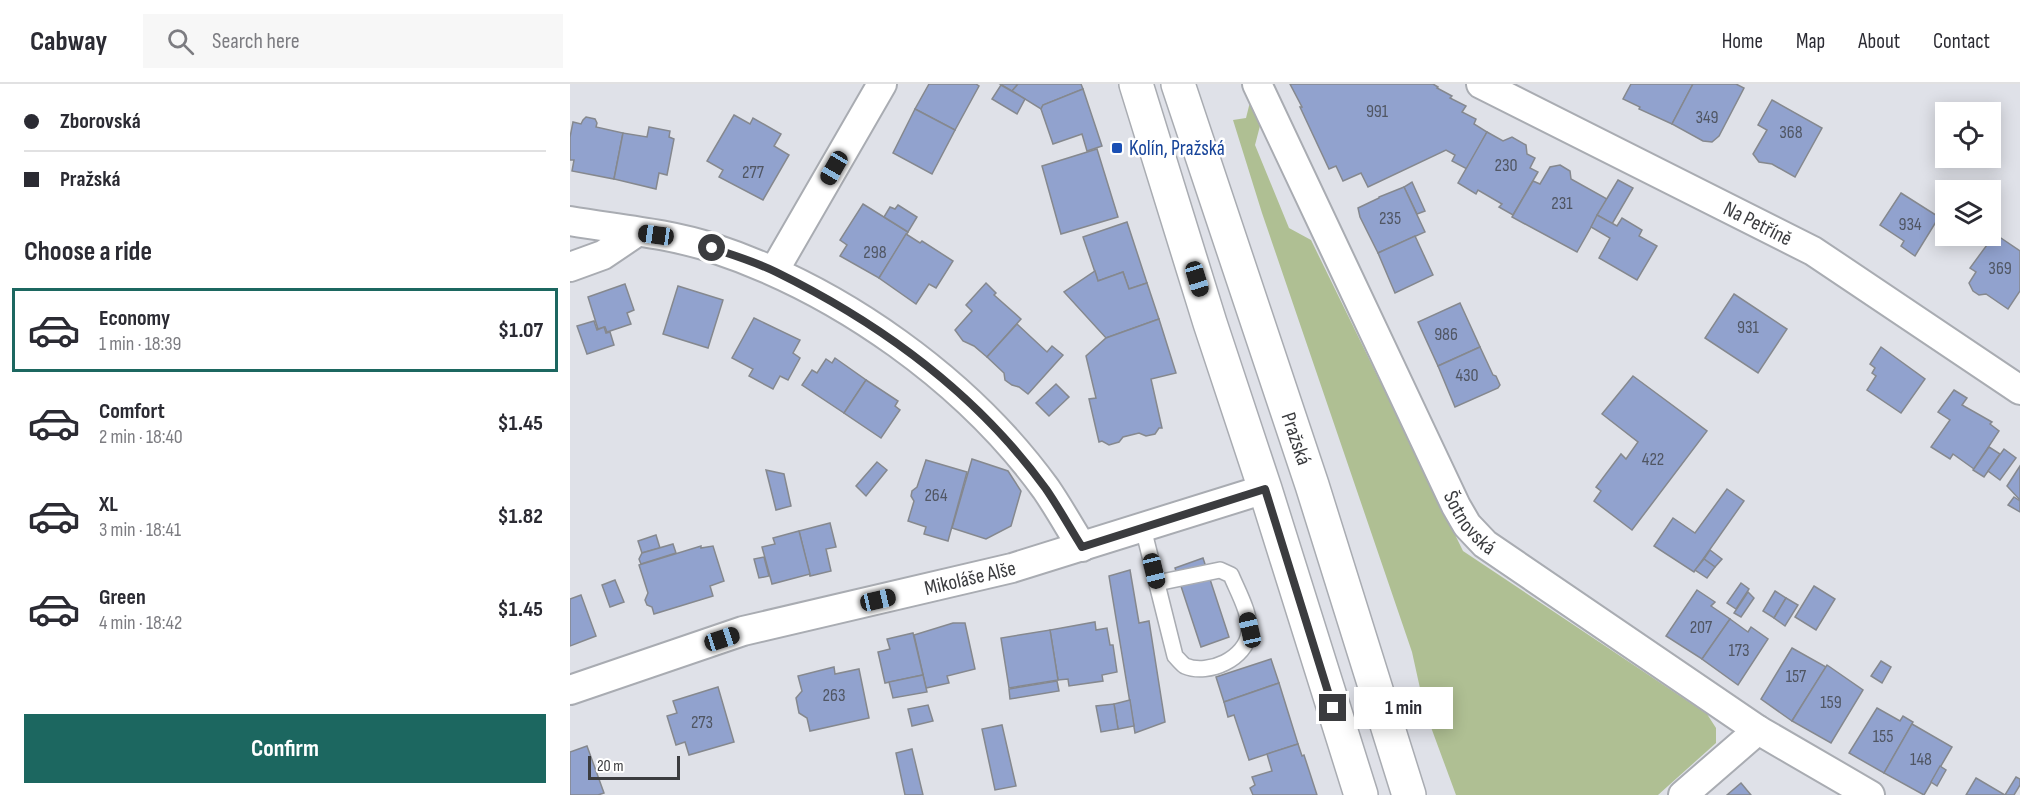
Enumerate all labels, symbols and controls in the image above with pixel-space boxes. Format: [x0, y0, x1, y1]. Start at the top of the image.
search box [143, 14, 563, 68]
text: Cabway [30, 25, 107, 58]
icon: search [164, 25, 197, 58]
text: Search here [212, 28, 300, 55]
text: Home [1722, 29, 1763, 54]
text: Map [1796, 29, 1825, 54]
text: About [1858, 29, 1900, 54]
text: Contact [1933, 29, 1990, 54]
house number: 991 [1366, 101, 1389, 122]
map controls [1935, 102, 2001, 246]
button: locate [1935, 102, 2001, 168]
house number: 349 [1695, 107, 1719, 128]
text: Zborovská [60, 108, 141, 135]
house number: 368 [1779, 122, 1803, 143]
place label: Kolín, Pražská [1129, 136, 1225, 161]
marker: Kolín, Pražská [1110, 141, 1124, 155]
car [817, 148, 851, 188]
house number: 230 [1494, 155, 1518, 176]
house number: 277 [742, 162, 765, 183]
text: Pražská [60, 166, 121, 193]
button: layers [1935, 180, 2001, 246]
house number: 231 [1551, 193, 1573, 214]
street label: Na Petříně [1720, 196, 1796, 251]
house number: 235 [1379, 208, 1401, 229]
house number: 934 [1898, 214, 1922, 235]
car [637, 224, 675, 246]
route start [698, 234, 725, 261]
text: Choose a ride [24, 236, 152, 268]
house number: 298 [863, 242, 887, 263]
house number: 369 [1988, 258, 2012, 279]
car [1183, 259, 1211, 299]
icon: car [27, 303, 81, 357]
text: Economy [99, 305, 170, 332]
text: $1.07 [498, 317, 543, 344]
house number: 931 [1737, 317, 1760, 338]
house number: 986 [1434, 324, 1458, 345]
text: 1 min · 18:39 [99, 332, 181, 356]
house number: 430 [1455, 365, 1479, 386]
icon: car [27, 396, 81, 450]
text: Comfort [99, 398, 165, 425]
street label: Pražská [1276, 409, 1317, 468]
text: $1.45 [498, 410, 543, 437]
text: 2 min · 18:40 [99, 425, 183, 449]
house number: 422 [1642, 449, 1664, 470]
house number: 264 [924, 485, 948, 506]
street label: Šotnovská [1438, 487, 1500, 560]
icon: car [27, 489, 81, 543]
text: XL [99, 491, 118, 518]
text: $1.82 [497, 503, 543, 530]
text: 3 min · 18:41 [99, 518, 181, 542]
car [1141, 551, 1167, 591]
street label: Mikoláše Alše [922, 555, 1018, 601]
icon: car [27, 582, 81, 636]
text: Green [99, 584, 146, 611]
car [858, 587, 898, 613]
text: $1.45 [498, 596, 543, 623]
car [1237, 610, 1263, 650]
text: 4 min · 18:42 [99, 611, 182, 635]
house number: 207 [1690, 617, 1713, 638]
car [702, 625, 742, 653]
house number: 173 [1728, 640, 1750, 661]
house number: 157 [1786, 666, 1807, 687]
house number: 263 [823, 685, 845, 706]
callout: 1 min [1354, 687, 1453, 729]
house number: 159 [1820, 692, 1842, 713]
route end [1319, 694, 1346, 721]
text: 1 min [1385, 696, 1422, 720]
house number: 273 [691, 712, 713, 733]
button: Confirm [24, 714, 546, 783]
house number: 155 [1873, 726, 1893, 747]
house number: 148 [1910, 749, 1932, 770]
scale bar [588, 753, 680, 780]
text: 20 m [597, 757, 624, 776]

